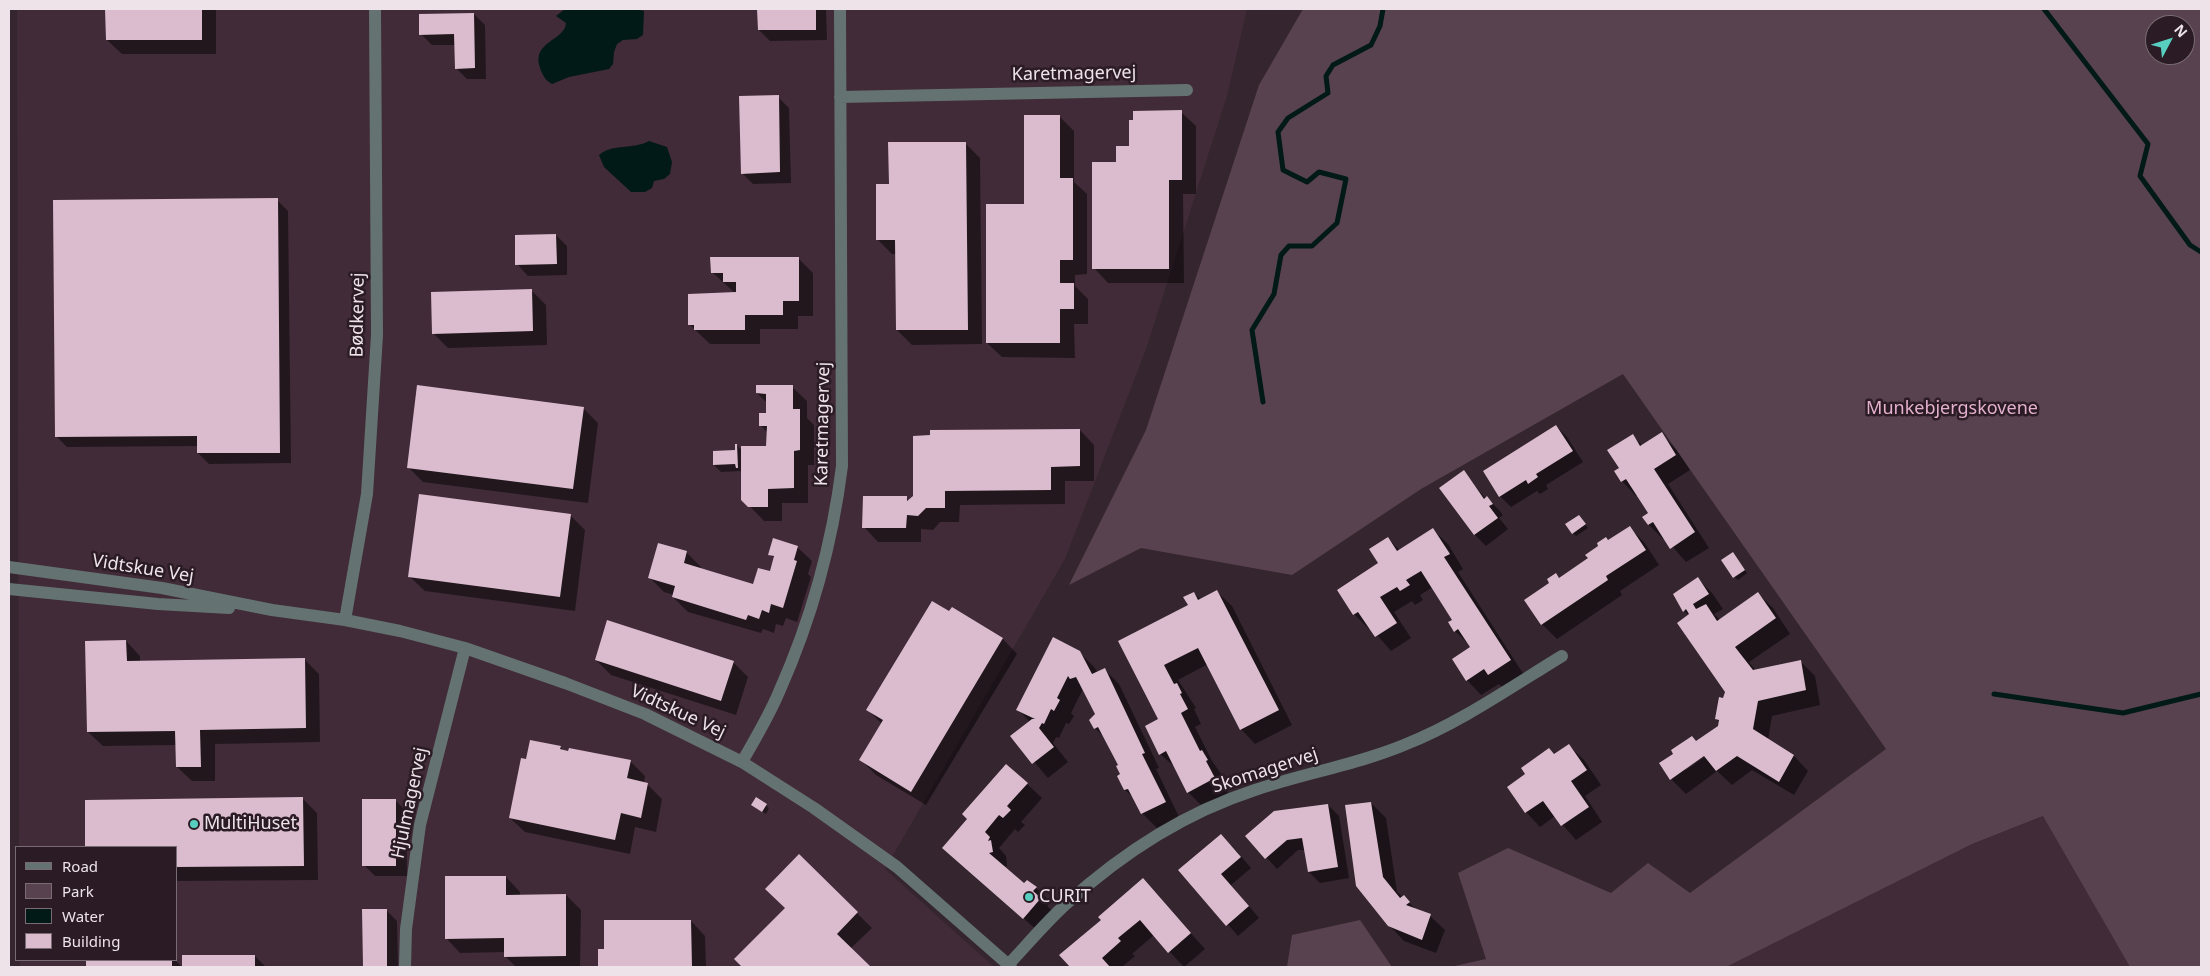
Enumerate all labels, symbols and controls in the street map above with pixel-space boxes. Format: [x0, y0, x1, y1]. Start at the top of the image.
north arrow [2145, 15, 2195, 65]
text: N [2170, 20, 2192, 41]
street label: Karetmagervej [1012, 62, 1136, 86]
street label: Bødkervej [346, 272, 370, 358]
street label: Karetmagervej [811, 362, 835, 486]
park label: Munkebjergskovene [1866, 398, 2038, 420]
street label: Vidtskue Vej [91, 550, 195, 588]
street label: Vidtskue Vej [627, 681, 729, 743]
street label: Skomagervej [1209, 744, 1321, 798]
street label: Hjulmagervej [388, 745, 432, 861]
place label: MultiHuset [204, 813, 297, 835]
marker: MultiHuset [188, 818, 200, 830]
legend [15, 846, 178, 961]
text: Road [62, 856, 98, 876]
text: Park [62, 881, 94, 901]
place label: CURIT [1039, 886, 1091, 908]
marker: CURIT [1023, 891, 1035, 903]
text: Water [62, 906, 104, 926]
text: Building [62, 931, 120, 951]

